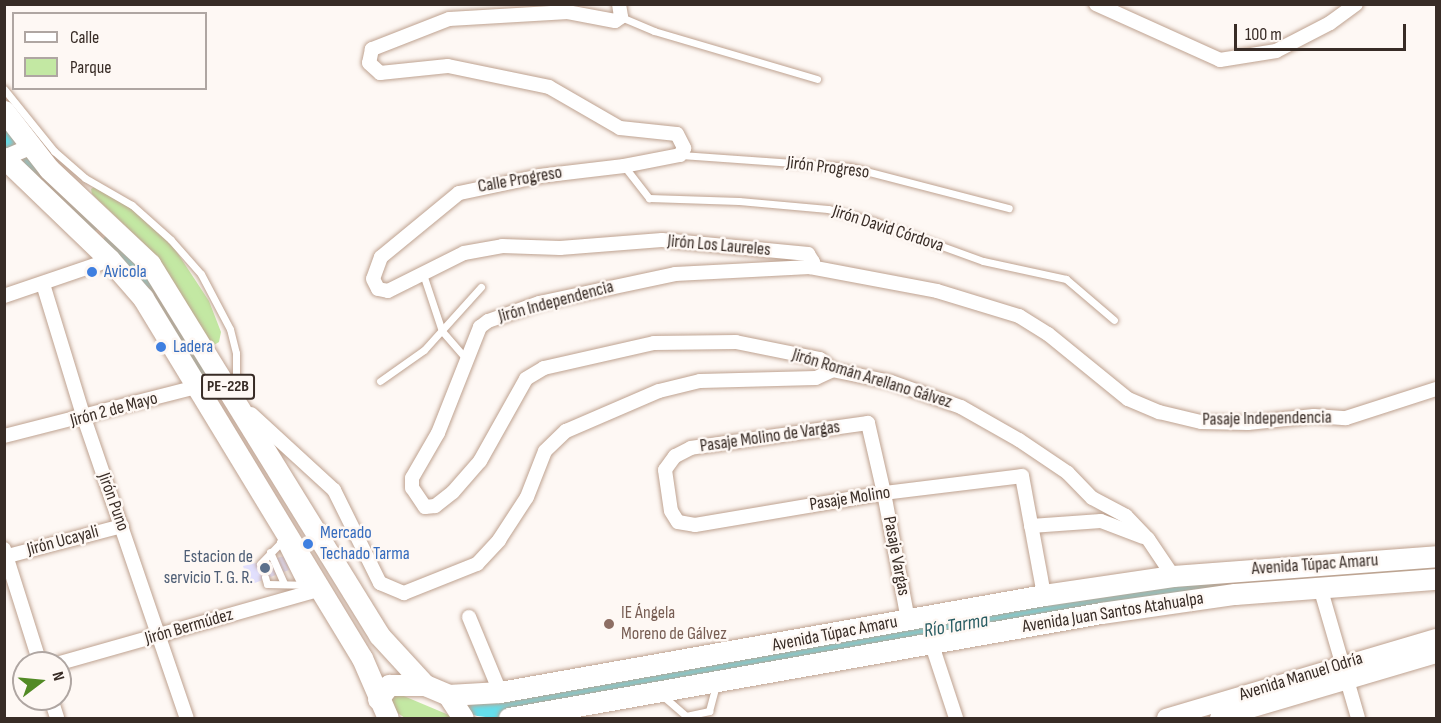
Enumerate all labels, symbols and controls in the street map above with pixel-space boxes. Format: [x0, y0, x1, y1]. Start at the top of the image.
legend [12, 12, 207, 90]
scale bar [1237, 12, 1410, 50]
text: 100 m [1245, 24, 1282, 45]
text: Calle [70, 27, 99, 48]
text: Parque [70, 57, 111, 78]
street label: Jirón Progreso [785, 152, 871, 184]
street label: Calle Progreso [476, 162, 564, 198]
street label: Jirón David Córdova [830, 201, 946, 257]
street label: Jirón Los Laureles [667, 231, 771, 261]
place label: Avicola [104, 261, 147, 283]
marker: Avicola [85, 265, 99, 279]
street label: Jirón Independencia [496, 276, 616, 328]
place label: Ladera [173, 336, 213, 358]
marker: Ladera [154, 340, 168, 354]
street label: Jirón Román Arellano Gálvez [789, 344, 955, 414]
road number: PE-22B [201, 374, 255, 400]
street label: Jirón 2 de Mayo [68, 388, 160, 432]
street label: Pasaje Independencia [1202, 407, 1332, 431]
street label: Pasaje Molino de Vargas [699, 416, 841, 458]
street label: Jirón Puno [93, 470, 133, 534]
street label: Pasaje Molino [808, 482, 892, 516]
street label: Pasaje Vargas [878, 514, 914, 598]
street label: Jirón Ucayali [25, 521, 101, 561]
place label: Mercado Techado Tarma [320, 523, 410, 566]
marker: Mercado Techado Tarma [301, 537, 315, 551]
place label: Estacion de servicio T. G. R. [164, 547, 253, 590]
street label: Avenida Túpac Amaru [1251, 550, 1379, 580]
marker: Estacion de servicio T. G. R. [258, 561, 272, 575]
street label: Avenida Juan Santos Atahualpa [1021, 588, 1205, 638]
place label: IE Ángela Moreno de Gálvez [621, 603, 727, 646]
street label: Jirón Bermúdez [142, 604, 236, 650]
water label: Río Tarma [922, 609, 990, 643]
street label: Avenida Túpac Amaru [771, 611, 899, 657]
marker: IE Ángela Moreno de Gálvez [602, 617, 616, 631]
street label: Avenida Manuel Odría [1237, 648, 1365, 706]
north arrow [12, 651, 72, 711]
text: N [48, 670, 68, 683]

